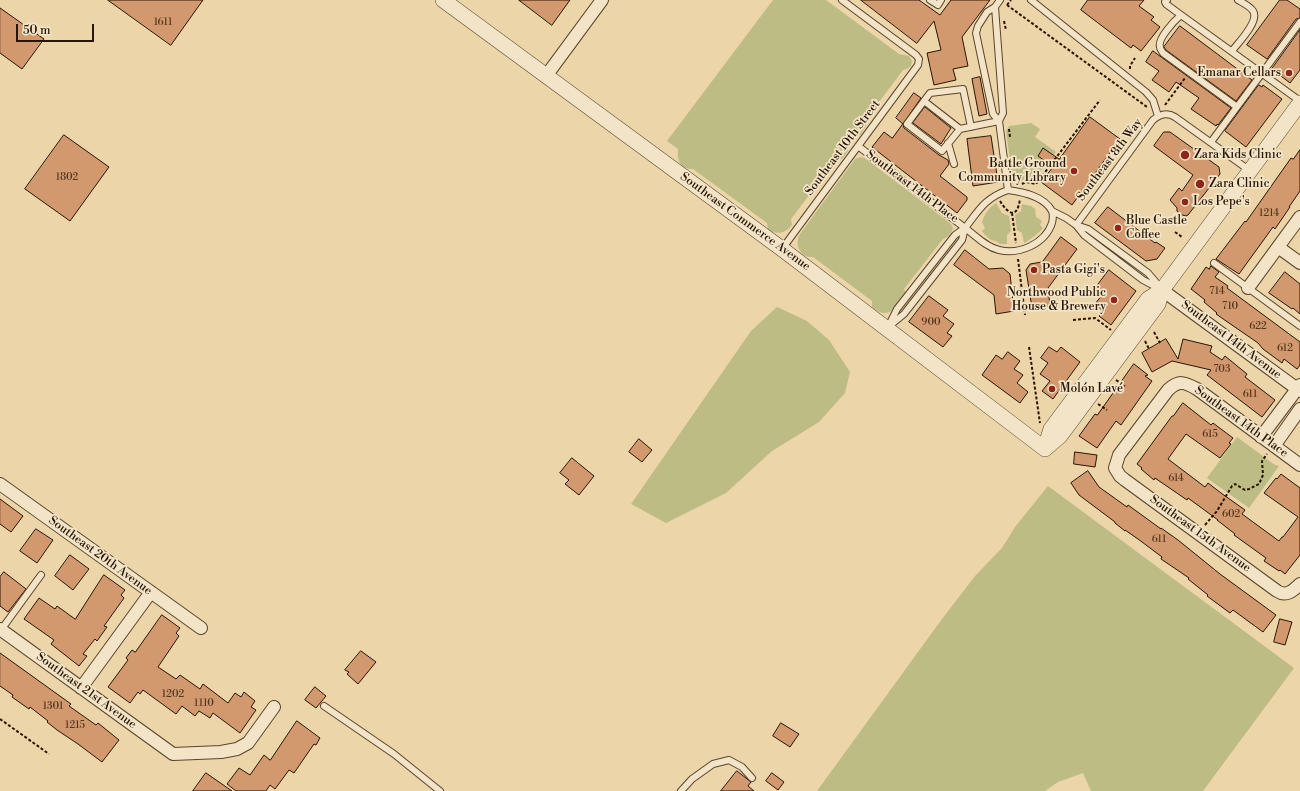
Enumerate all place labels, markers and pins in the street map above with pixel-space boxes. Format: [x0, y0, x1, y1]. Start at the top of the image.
place label: Emanar Cellars [1197, 66, 1281, 80]
marker: Emanar Cellars [1284, 68, 1294, 78]
place label: Zara Kids Clinic [1194, 148, 1282, 162]
marker: Zara Kids Clinic [1179, 149, 1191, 161]
place label: Battle Ground Community Library [958, 157, 1066, 185]
marker: Battle Ground Community Library [1069, 166, 1079, 176]
place label: Zara Clinic [1209, 177, 1269, 191]
marker: Zara Clinic [1194, 178, 1206, 190]
place label: Los Pepe's [1193, 195, 1250, 209]
marker: Los Pepe's [1180, 197, 1190, 207]
place label: Blue Castle Coffee [1126, 214, 1187, 242]
marker: Blue Castle Coffee [1113, 223, 1123, 233]
place label: Pasta Gigi's [1042, 263, 1105, 277]
marker: Pasta Gigi's [1029, 265, 1039, 275]
place label: Northwood Public House & Brewery [1007, 286, 1106, 314]
marker: Northwood Public House & Brewery [1109, 295, 1119, 305]
place label: Molón Lavé [1060, 382, 1123, 396]
marker: Molón Lavé [1047, 384, 1057, 394]

